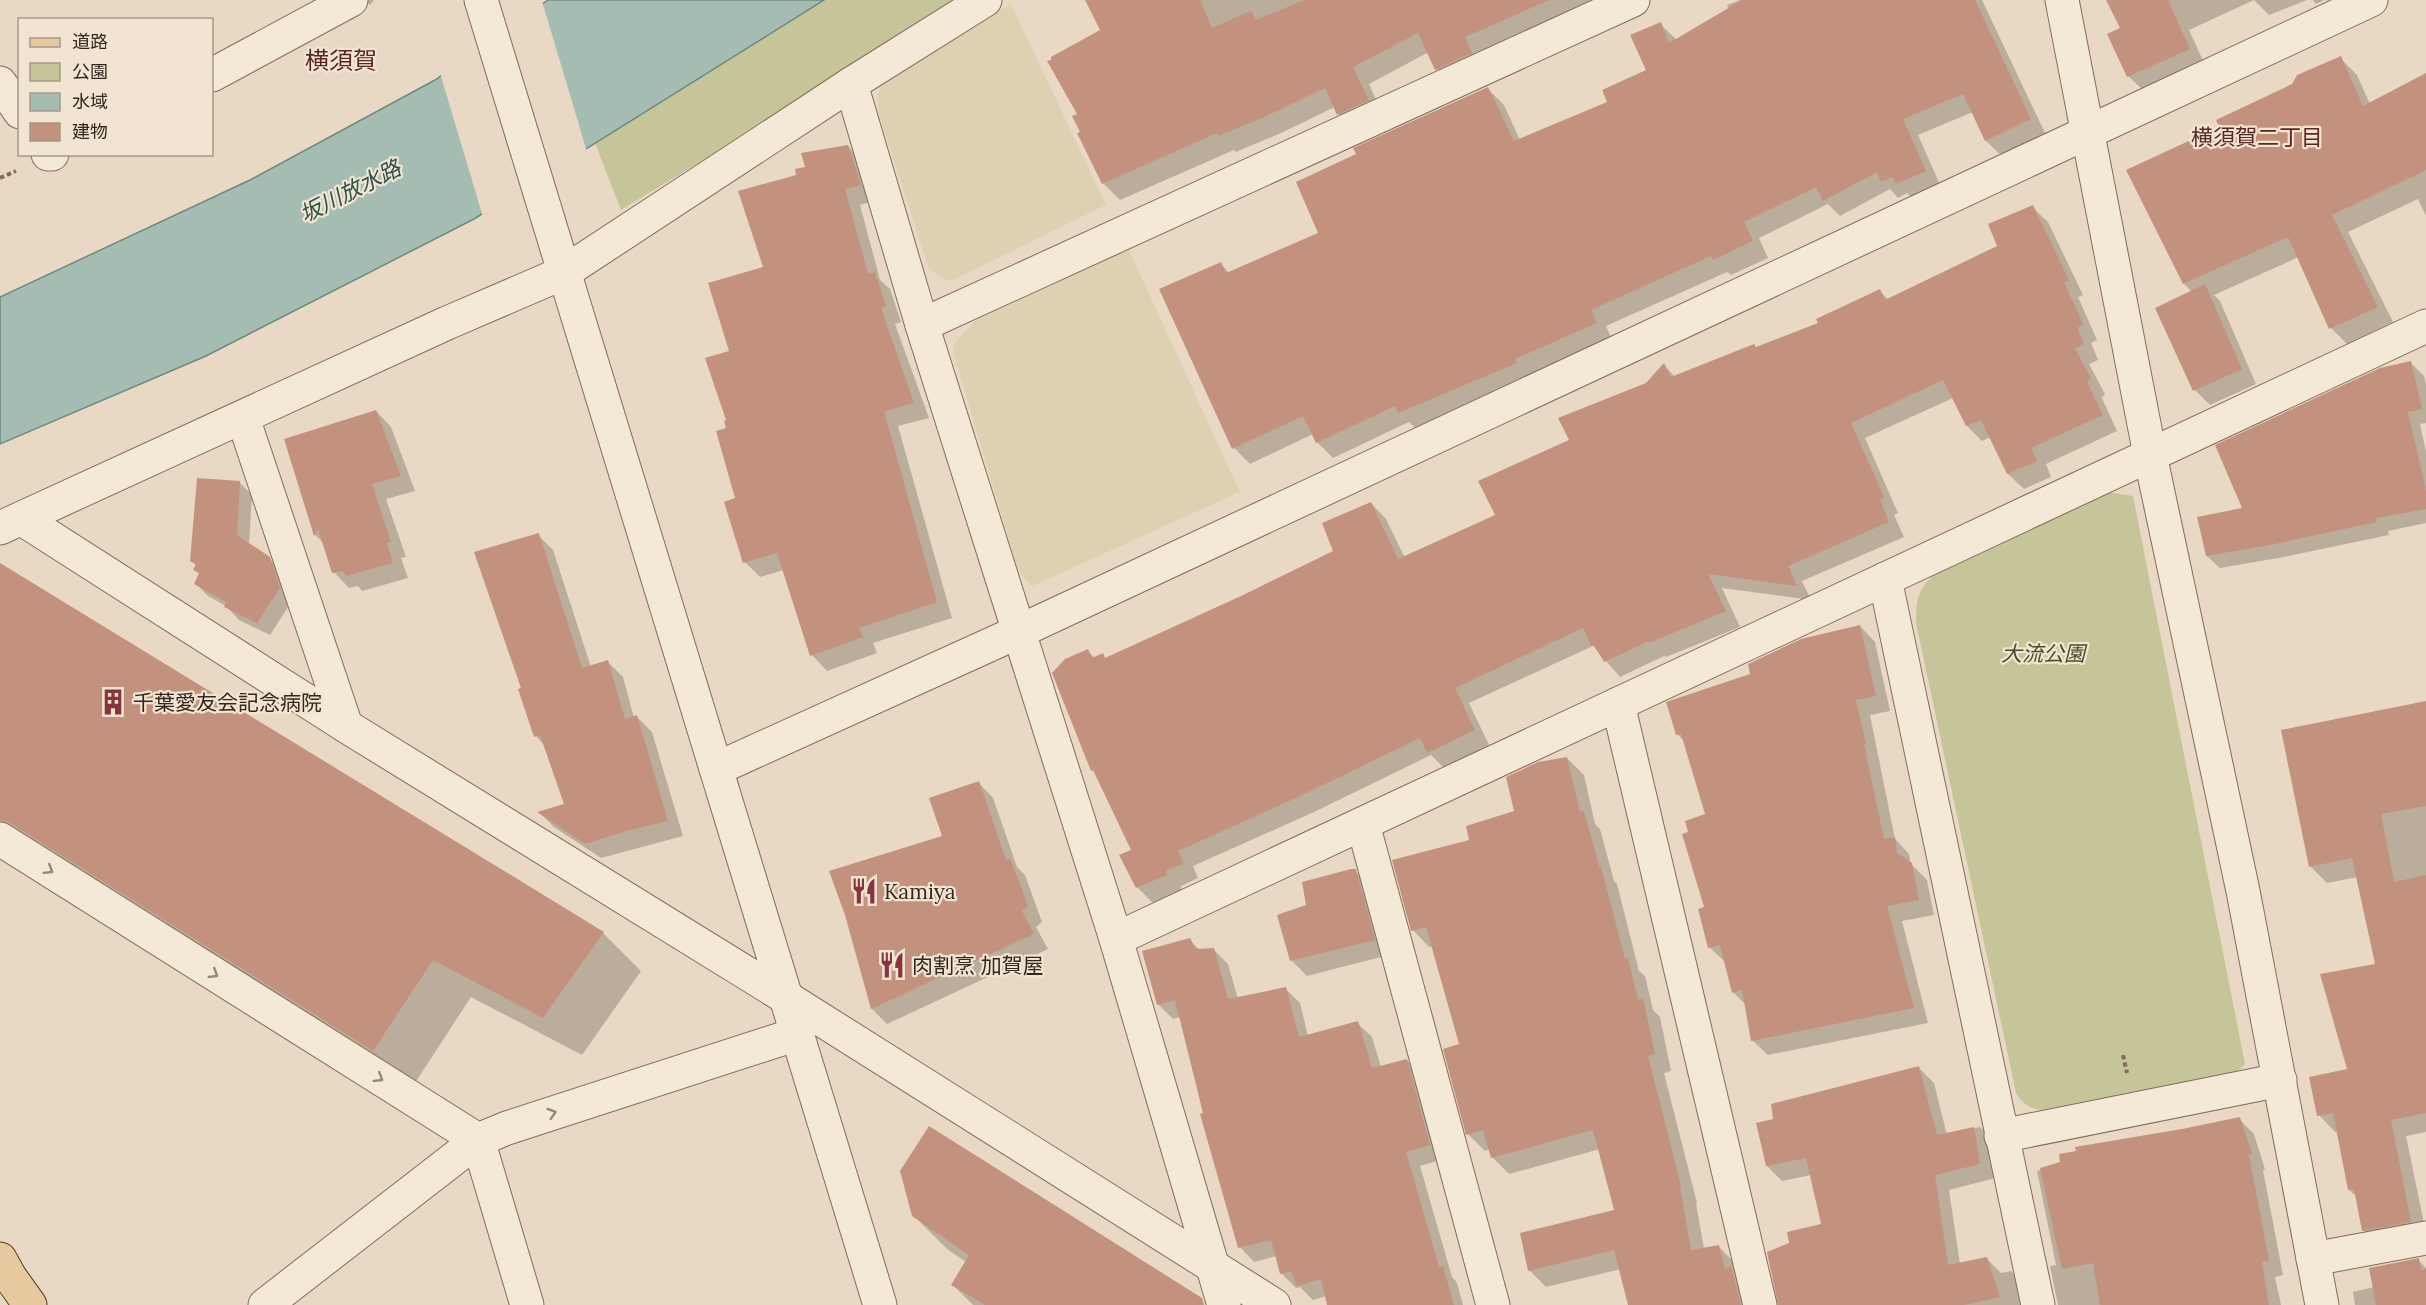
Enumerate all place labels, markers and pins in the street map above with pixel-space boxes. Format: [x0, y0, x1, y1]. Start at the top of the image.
building icon: 千葉愛友会記念病院 [98, 687, 128, 717]
place label: 千葉愛友会記念病院 [133, 689, 322, 716]
restaurant icon: Kamiya [849, 876, 879, 906]
place label: Kamiya [884, 878, 956, 905]
restaurant icon: 肉割烹 加賀屋 [877, 950, 907, 980]
place label: 肉割烹 加賀屋 [912, 952, 1044, 979]

